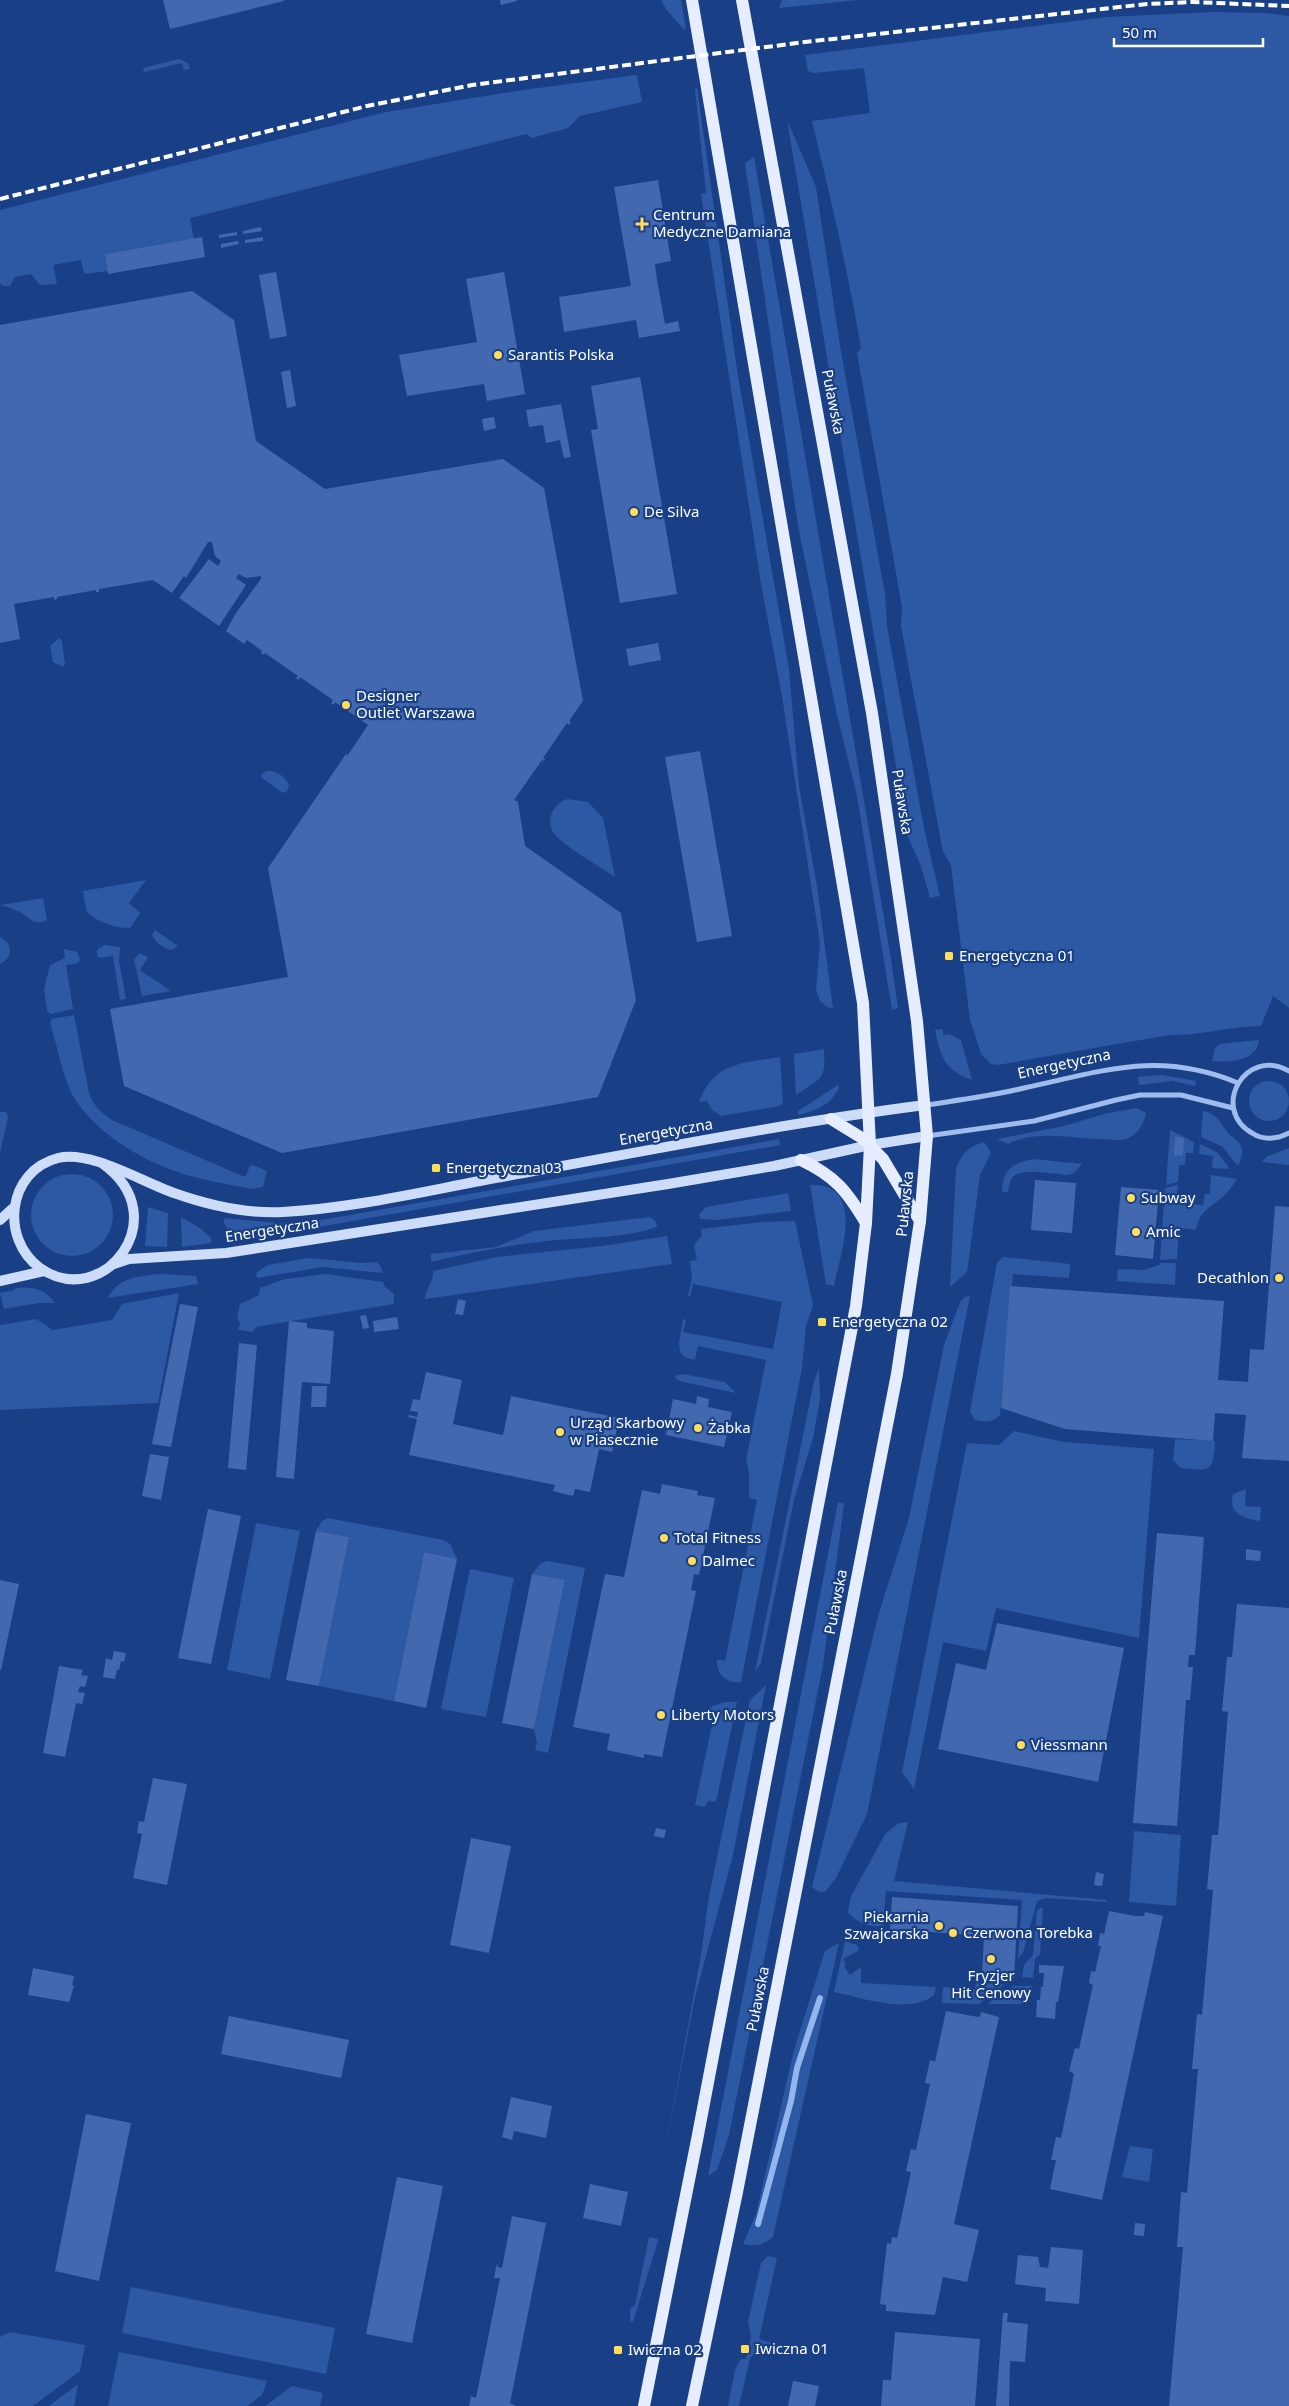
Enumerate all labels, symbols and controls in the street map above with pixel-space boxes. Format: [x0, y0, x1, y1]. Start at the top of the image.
scale bar [1114, 15, 1263, 47]
text: 50 m [1122, 22, 1157, 42]
place label: Centrum Medyczne Damiana [653, 204, 791, 241]
marker: Centrum Medyczne Damiana [635, 217, 649, 231]
place label: Sarantis Polska [508, 344, 614, 364]
marker: Sarantis Polska [492, 349, 504, 361]
street label: Puławska [818, 367, 850, 436]
place label: De Silva [644, 501, 699, 521]
marker: De Silva [628, 506, 640, 518]
place label: Designer Outlet Warszawa [356, 685, 475, 722]
marker: Designer Outlet Warszawa [340, 699, 352, 711]
street label: Puławska [888, 768, 918, 836]
place label: Energetyczna 01 [959, 945, 1075, 965]
marker: Energetyczna 01 [943, 950, 955, 962]
street label: Energetyczna [1015, 1043, 1112, 1083]
street label: Energetyczna [617, 1113, 714, 1149]
place label: Energetyczna 03 [446, 1157, 562, 1177]
marker: Energetyczna 03 [430, 1162, 442, 1174]
street label: Puławska [891, 1170, 917, 1238]
place label: Subway [1141, 1187, 1196, 1207]
marker: Subway [1125, 1192, 1137, 1204]
street label: Energetyczna [223, 1212, 320, 1246]
place label: Amic [1146, 1221, 1181, 1241]
marker: Amic [1130, 1226, 1142, 1238]
place label: Decathlon [1197, 1267, 1269, 1287]
marker: Decathlon [1273, 1272, 1285, 1284]
place label: Energetyczna 02 [832, 1311, 948, 1331]
marker: Energetyczna 02 [816, 1316, 828, 1328]
place label: Urząd Skarbowy w Piasecznie [570, 1412, 684, 1449]
place label: Żabka [708, 1417, 751, 1437]
marker: Żabka [692, 1422, 704, 1434]
marker: Urząd Skarbowy w Piasecznie [554, 1426, 566, 1438]
place label: Total Fitness [674, 1527, 761, 1547]
marker: Total Fitness [658, 1532, 670, 1544]
place label: Dalmec [702, 1550, 755, 1570]
marker: Dalmec [686, 1555, 698, 1567]
street label: Puławska [819, 1567, 851, 1636]
place label: Liberty Motors [671, 1704, 774, 1724]
marker: Liberty Motors [655, 1709, 667, 1721]
place label: Viessmann [1031, 1734, 1108, 1754]
marker: Viessmann [1015, 1739, 1027, 1751]
place label: Piekarnia Szwajcarska [844, 1906, 929, 1943]
marker: Piekarnia Szwajcarska [933, 1920, 945, 1932]
place label: Czerwona Torebka [963, 1922, 1093, 1942]
marker: Czerwona Torebka [947, 1927, 959, 1939]
marker: Fryzjer Hit Cenowy [985, 1953, 997, 1965]
street label: Puławska [741, 1964, 773, 2033]
place label: Fryzjer Hit Cenowy [951, 1965, 1031, 2002]
place label: Iwiczna 01 [755, 2338, 829, 2358]
place label: Iwiczna 02 [628, 2339, 702, 2359]
marker: Iwiczna 01 [739, 2343, 751, 2355]
marker: Iwiczna 02 [612, 2344, 624, 2356]

